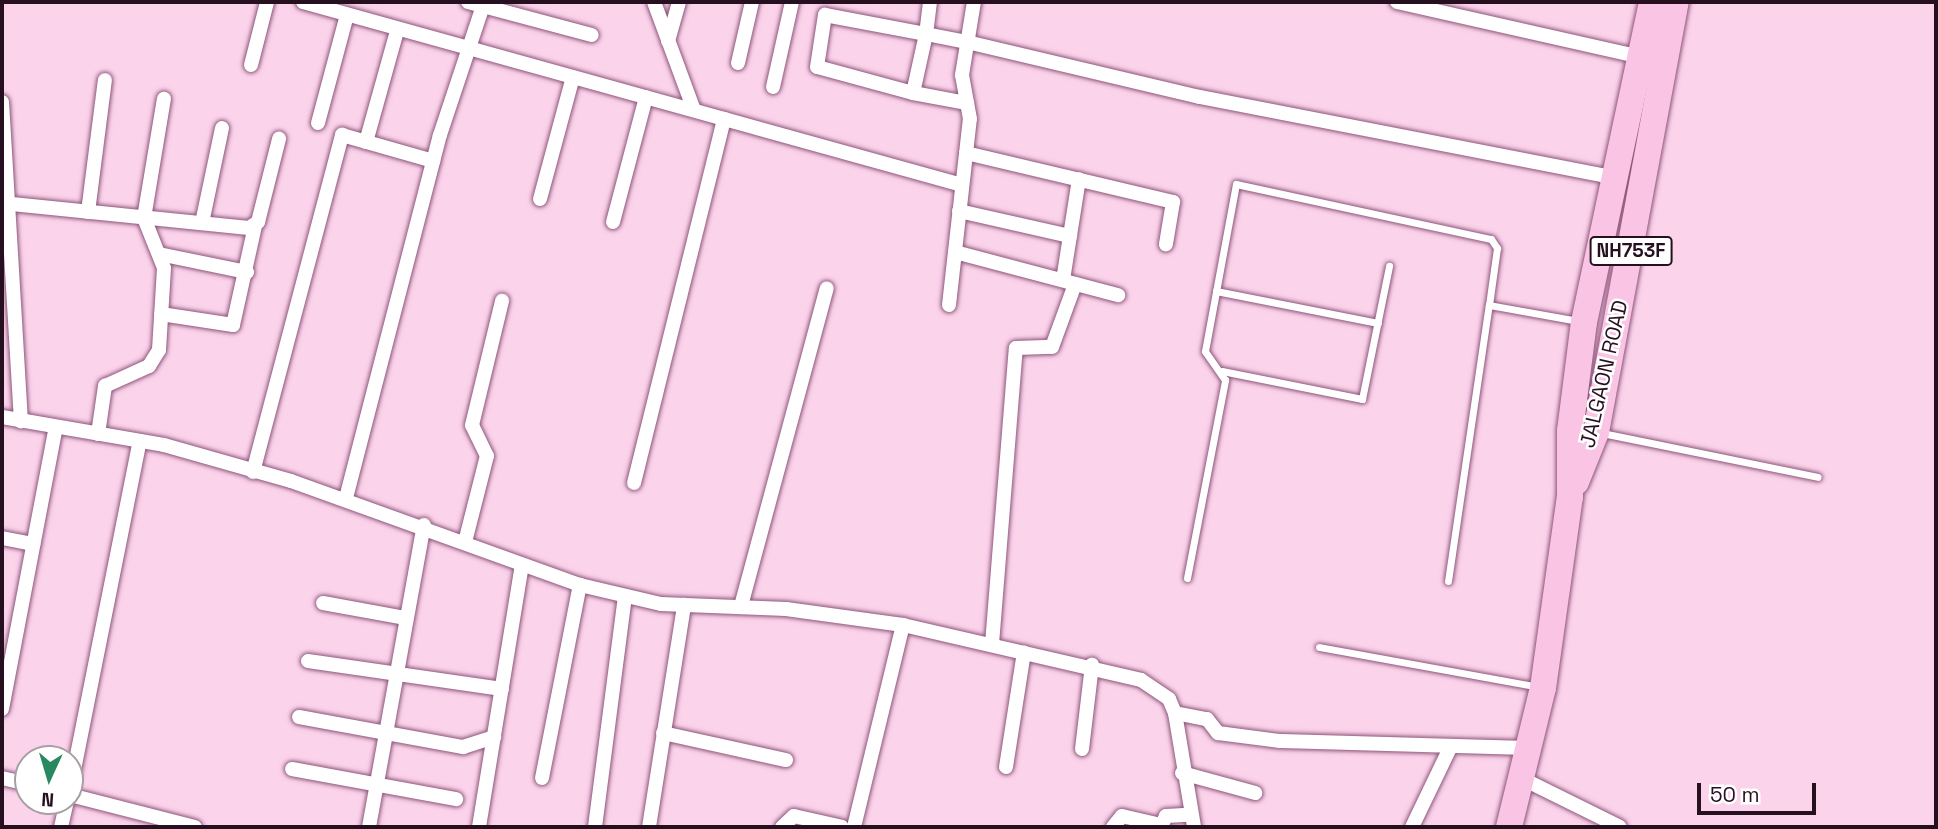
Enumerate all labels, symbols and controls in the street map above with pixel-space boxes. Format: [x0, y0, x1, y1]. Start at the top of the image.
road number: NH753F [1589, 235, 1673, 266]
street label: JALGAON ROAD [1575, 298, 1633, 450]
north arrow [14, 745, 84, 815]
scale bar [1700, 770, 1819, 814]
text: 50 m [1710, 781, 1760, 808]
text: N [40, 787, 55, 812]

